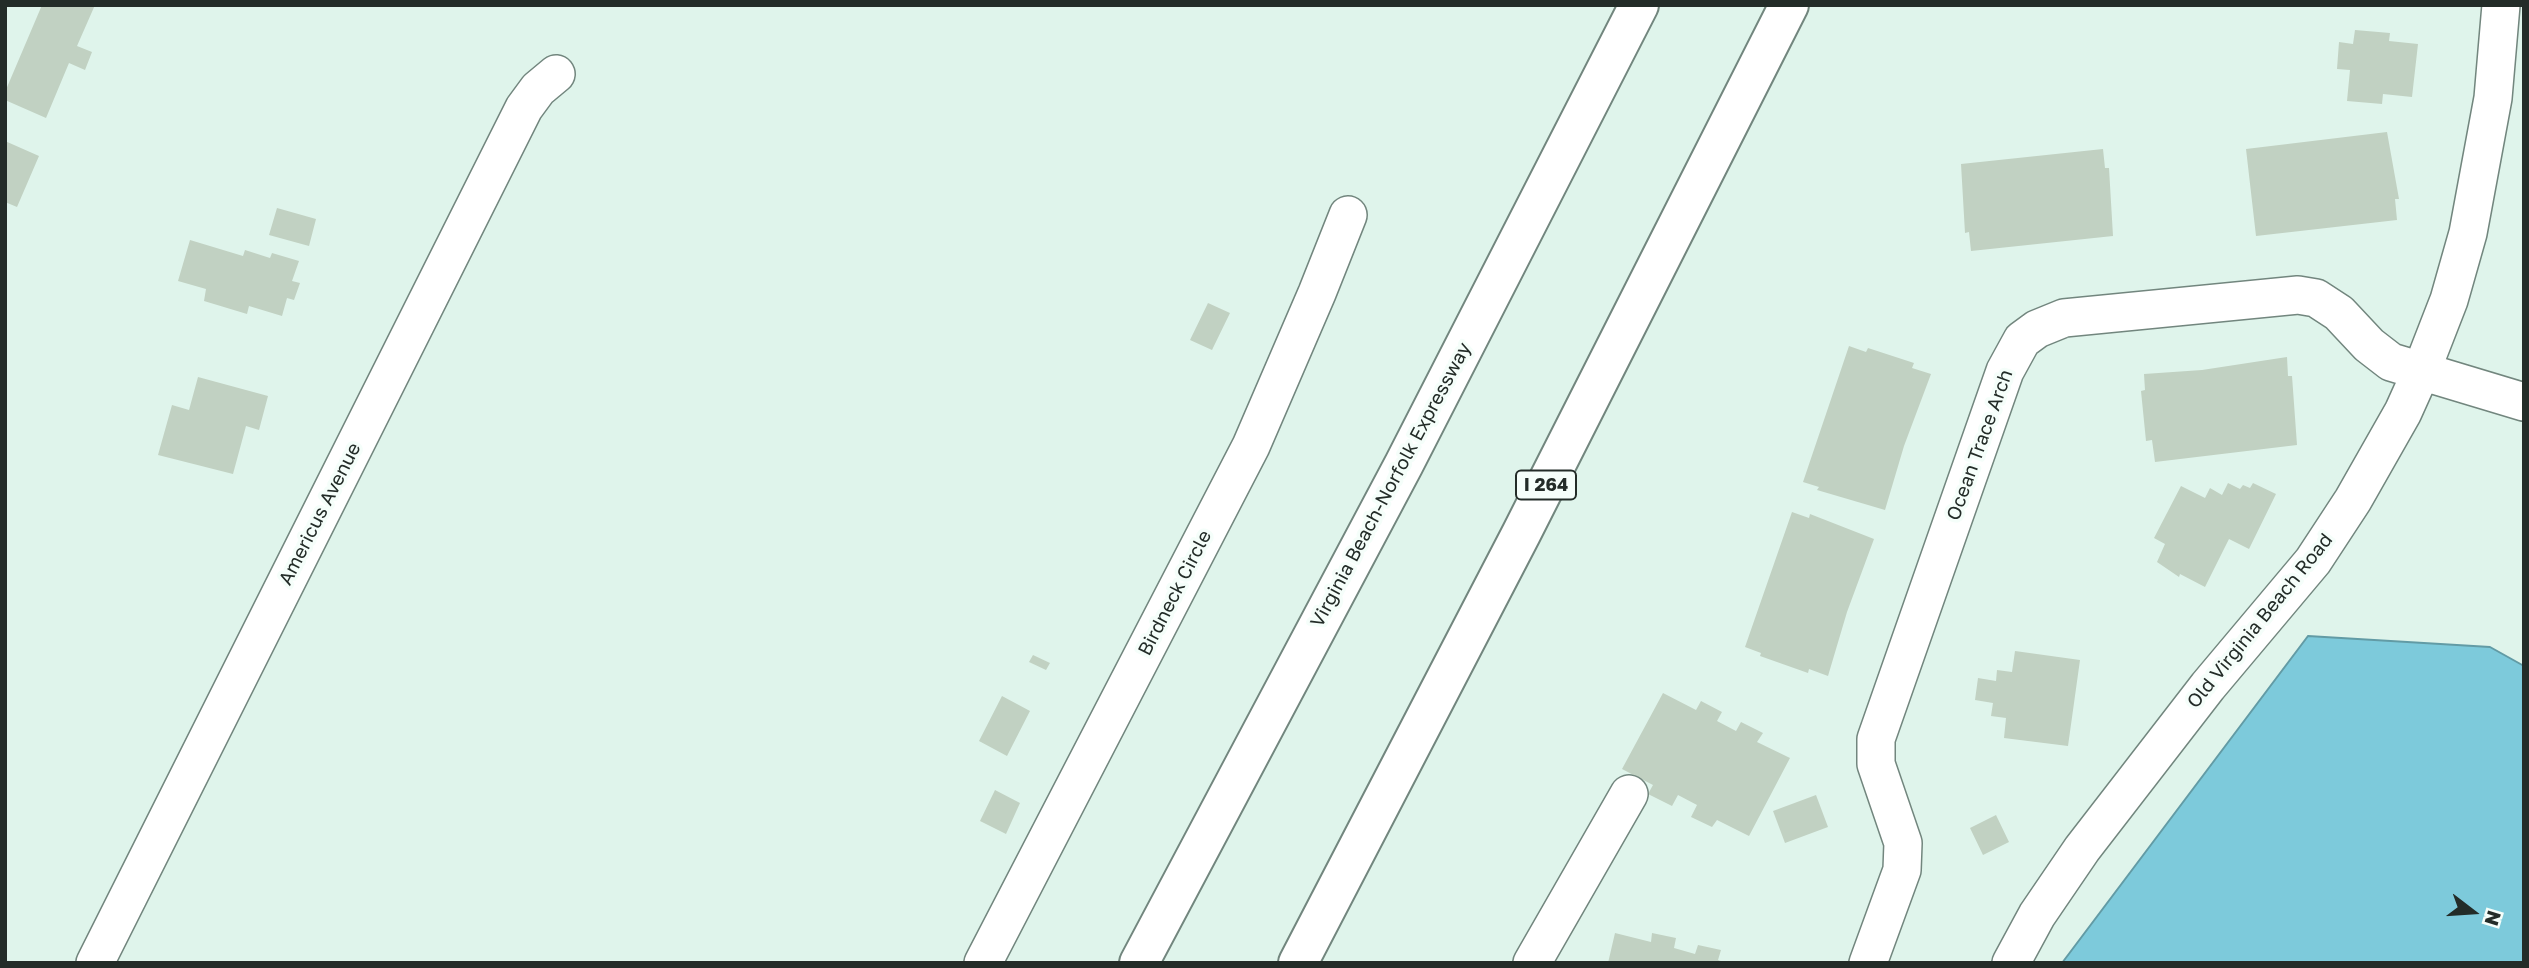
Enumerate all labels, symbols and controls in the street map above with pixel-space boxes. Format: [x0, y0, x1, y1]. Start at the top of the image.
street label: Virginia Beach-Norfolk Expressway [1306, 339, 1476, 631]
street label: Ocean Trace Arch [1942, 367, 2018, 523]
street label: Americus Avenue [274, 439, 366, 589]
road number: I 264 [1516, 471, 1576, 500]
street label: Birdneck Circle [1134, 526, 1216, 660]
street label: Old Virginia Beach Road [2182, 529, 2338, 713]
north arrow [2438, 877, 2508, 947]
text: N [2480, 908, 2507, 929]

